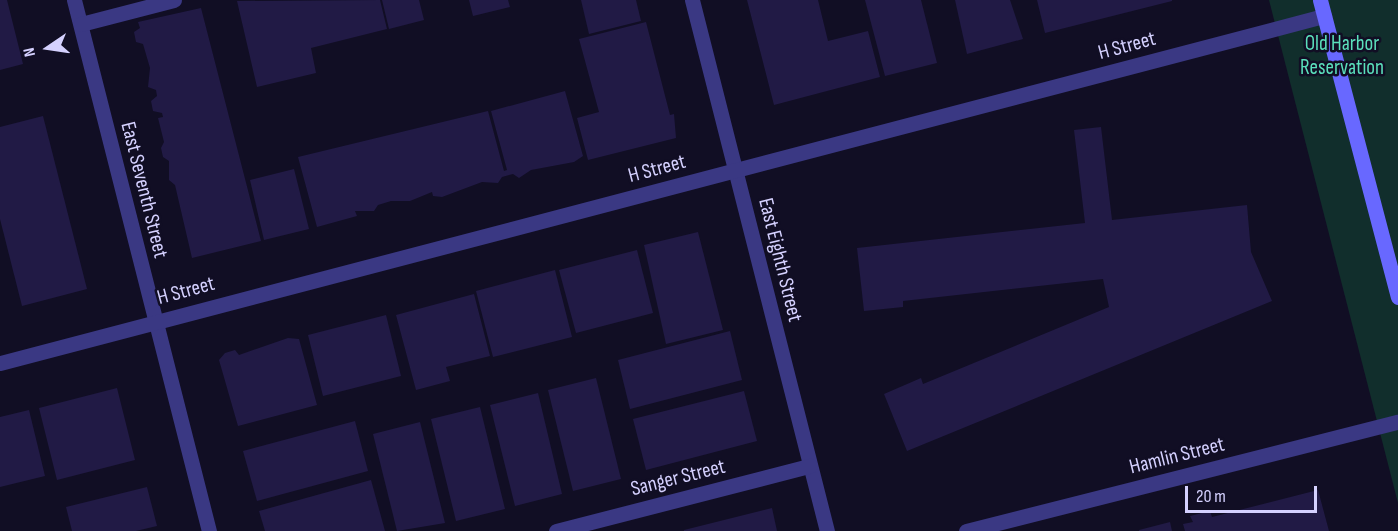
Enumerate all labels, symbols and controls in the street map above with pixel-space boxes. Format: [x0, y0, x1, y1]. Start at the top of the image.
north arrow [18, 18, 78, 78]
street label: H Street [1096, 26, 1158, 66]
park label: Old Harbor Reservation [1300, 31, 1384, 81]
text: N [20, 46, 40, 58]
street label: East Seventh Street [115, 119, 173, 261]
street label: H Street [626, 149, 688, 189]
street label: East Eighth Street [752, 195, 808, 325]
street label: H Street [155, 271, 217, 311]
street label: Hamlin Street [1127, 432, 1227, 480]
street label: Sanger Street [628, 454, 728, 502]
scale bar [1188, 474, 1320, 512]
text: 20 m [1196, 486, 1226, 507]

